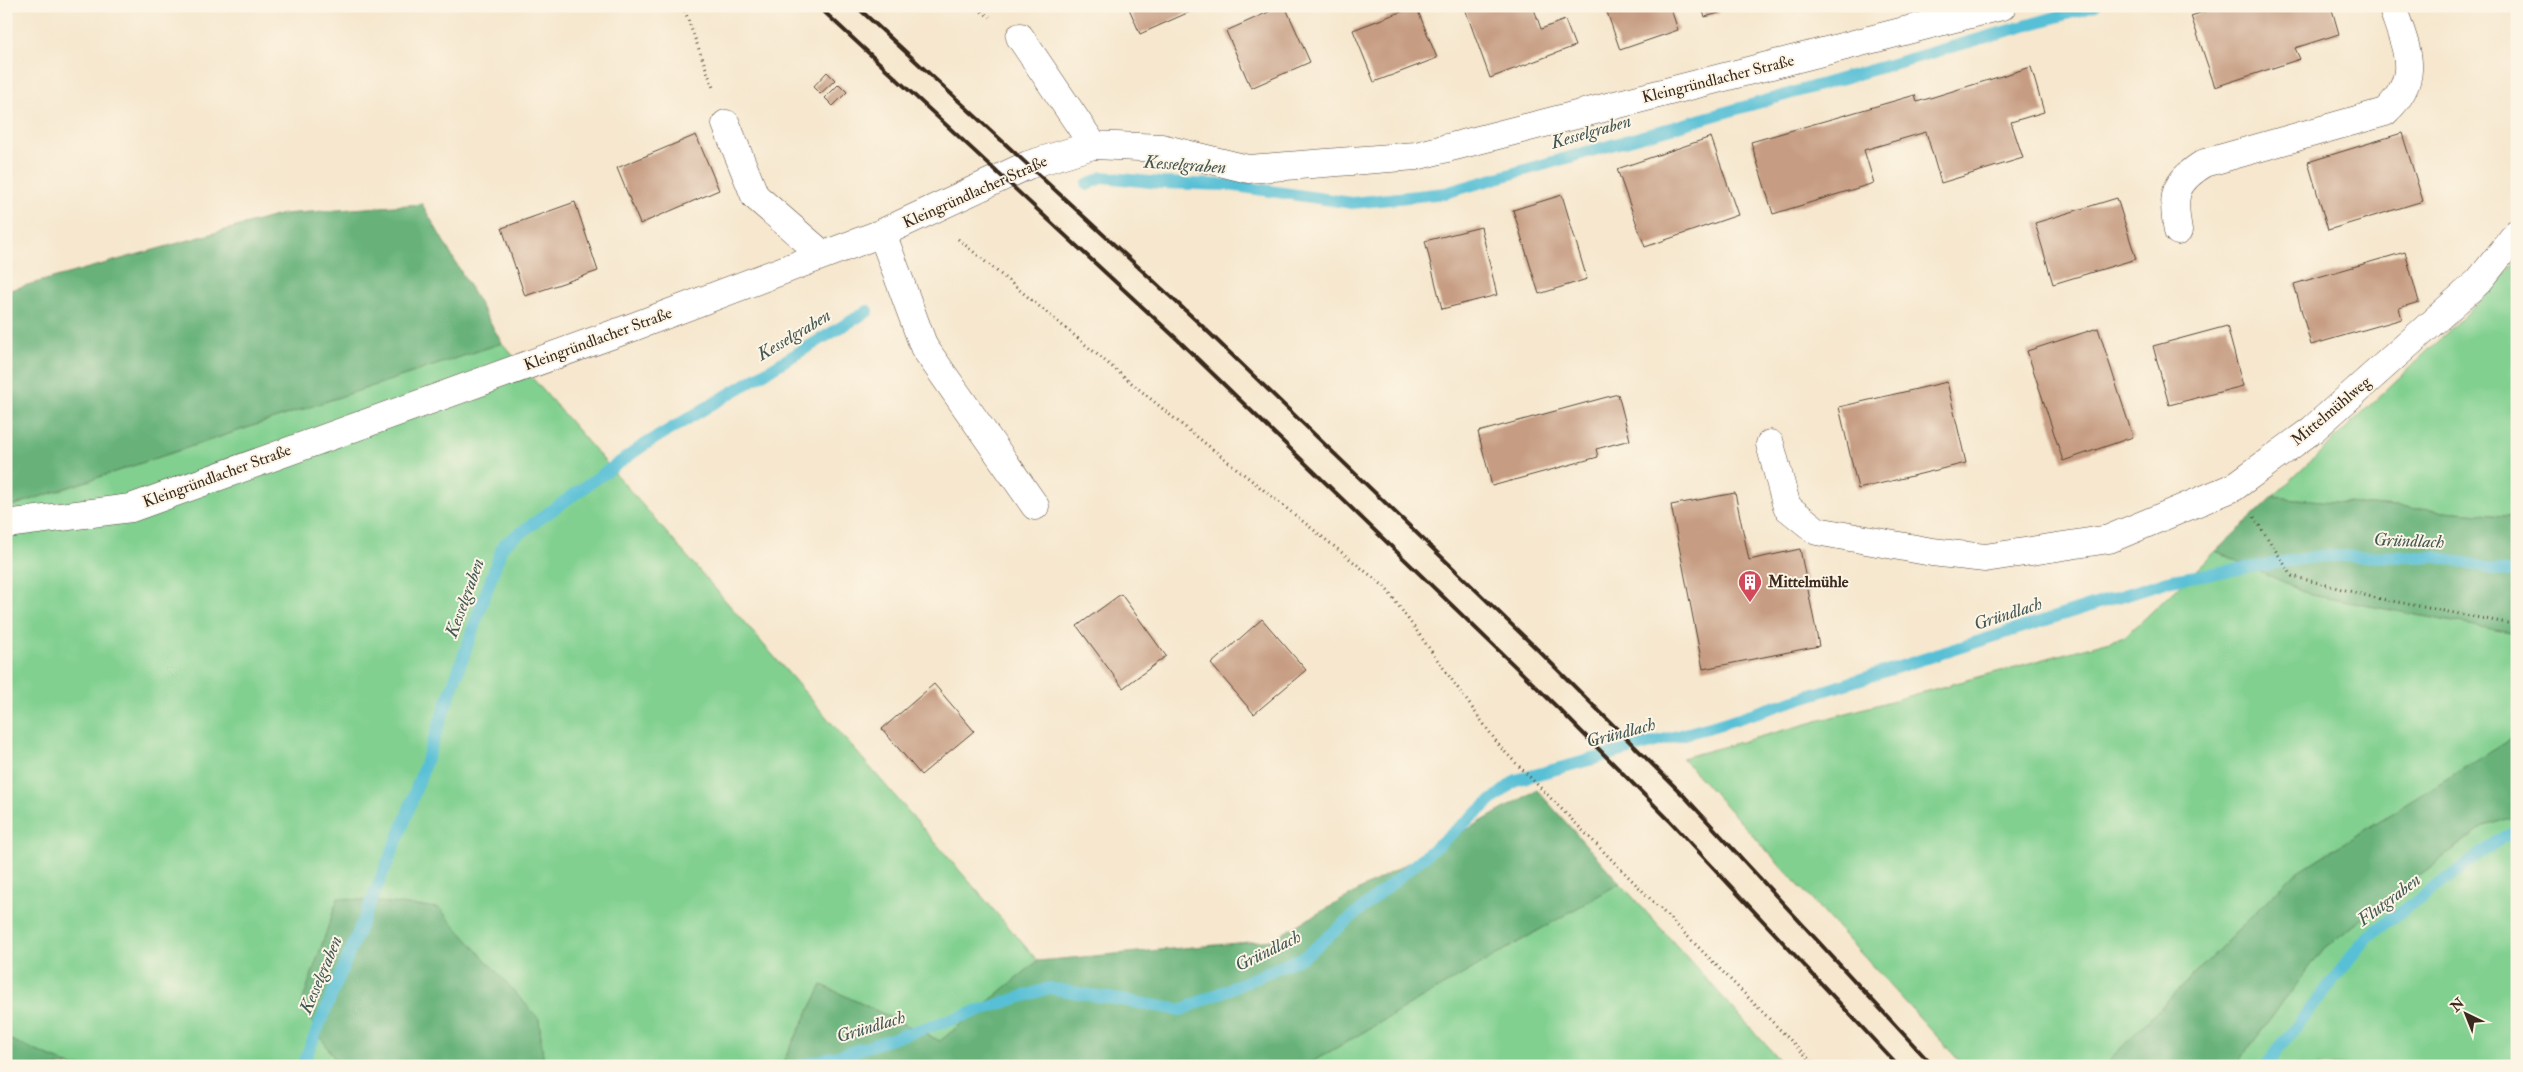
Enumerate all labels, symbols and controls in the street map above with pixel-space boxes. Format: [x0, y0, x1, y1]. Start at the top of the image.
street label: Kleingründlacher Straße [1640, 50, 1796, 108]
water label: Kesselgraben [1547, 110, 1634, 155]
street label: Kleingründlacher Straße [900, 151, 1051, 233]
water label: Kesselgraben [1142, 151, 1227, 179]
street label: Kleingründlacher Straße [521, 303, 675, 375]
water label: Kesselgraben [752, 304, 835, 367]
street label: Mittelmühlweg [2287, 371, 2376, 450]
street label: Kleingründlacher Straße [140, 440, 294, 512]
water label: Gründlach [2373, 528, 2445, 554]
water label: Kesselgraben [440, 555, 490, 642]
building icon: Mittelmühle [1737, 569, 1763, 603]
place label: Mittelmühle [1767, 572, 1849, 592]
water label: Gründlach [1971, 592, 2045, 636]
water label: Gründlach [1584, 713, 1658, 753]
water label: Flutgraben [2352, 869, 2425, 932]
water label: Gründlach [1231, 925, 1305, 977]
water label: Kesselgraben [294, 933, 348, 1018]
north arrow [2440, 990, 2490, 1040]
text: N [2446, 994, 2468, 1016]
water label: Gründlach [834, 1006, 908, 1048]

